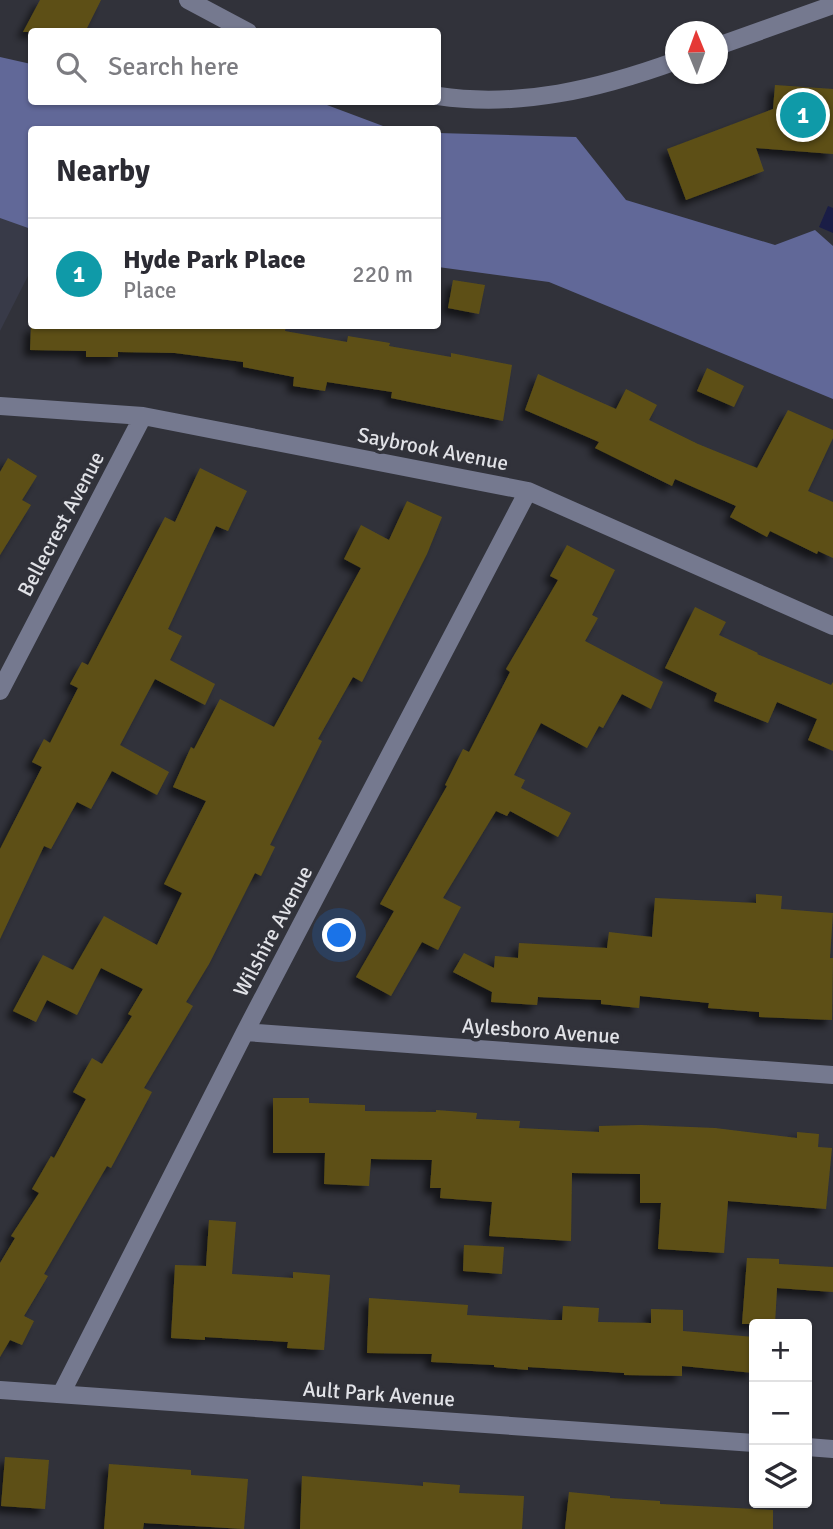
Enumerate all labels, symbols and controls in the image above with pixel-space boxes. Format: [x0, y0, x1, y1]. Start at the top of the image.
north arrow [665, 21, 728, 84]
search box [28, 28, 441, 105]
icon: search [52, 48, 90, 86]
text: Search here [108, 51, 239, 83]
pin: 1 [780, 89, 826, 141]
text: Nearby [56, 153, 150, 190]
text: Hyde Park Place [123, 244, 306, 276]
text: 1 [73, 260, 85, 289]
text: 220 m [352, 260, 413, 289]
text: Place [123, 276, 177, 305]
street label: Saybrook Avenue [355, 422, 511, 476]
street label: Bellecrest Avenue [12, 447, 110, 601]
street label: Wilshire Avenue [228, 861, 318, 1001]
your location [322, 918, 356, 952]
street label: Aylesboro Avenue [461, 1013, 621, 1049]
map controls [749, 1319, 812, 1508]
button: + [749, 1319, 812, 1382]
street label: Ault Park Avenue [302, 1376, 456, 1412]
button: − [749, 1382, 812, 1445]
button: layers [749, 1445, 812, 1508]

